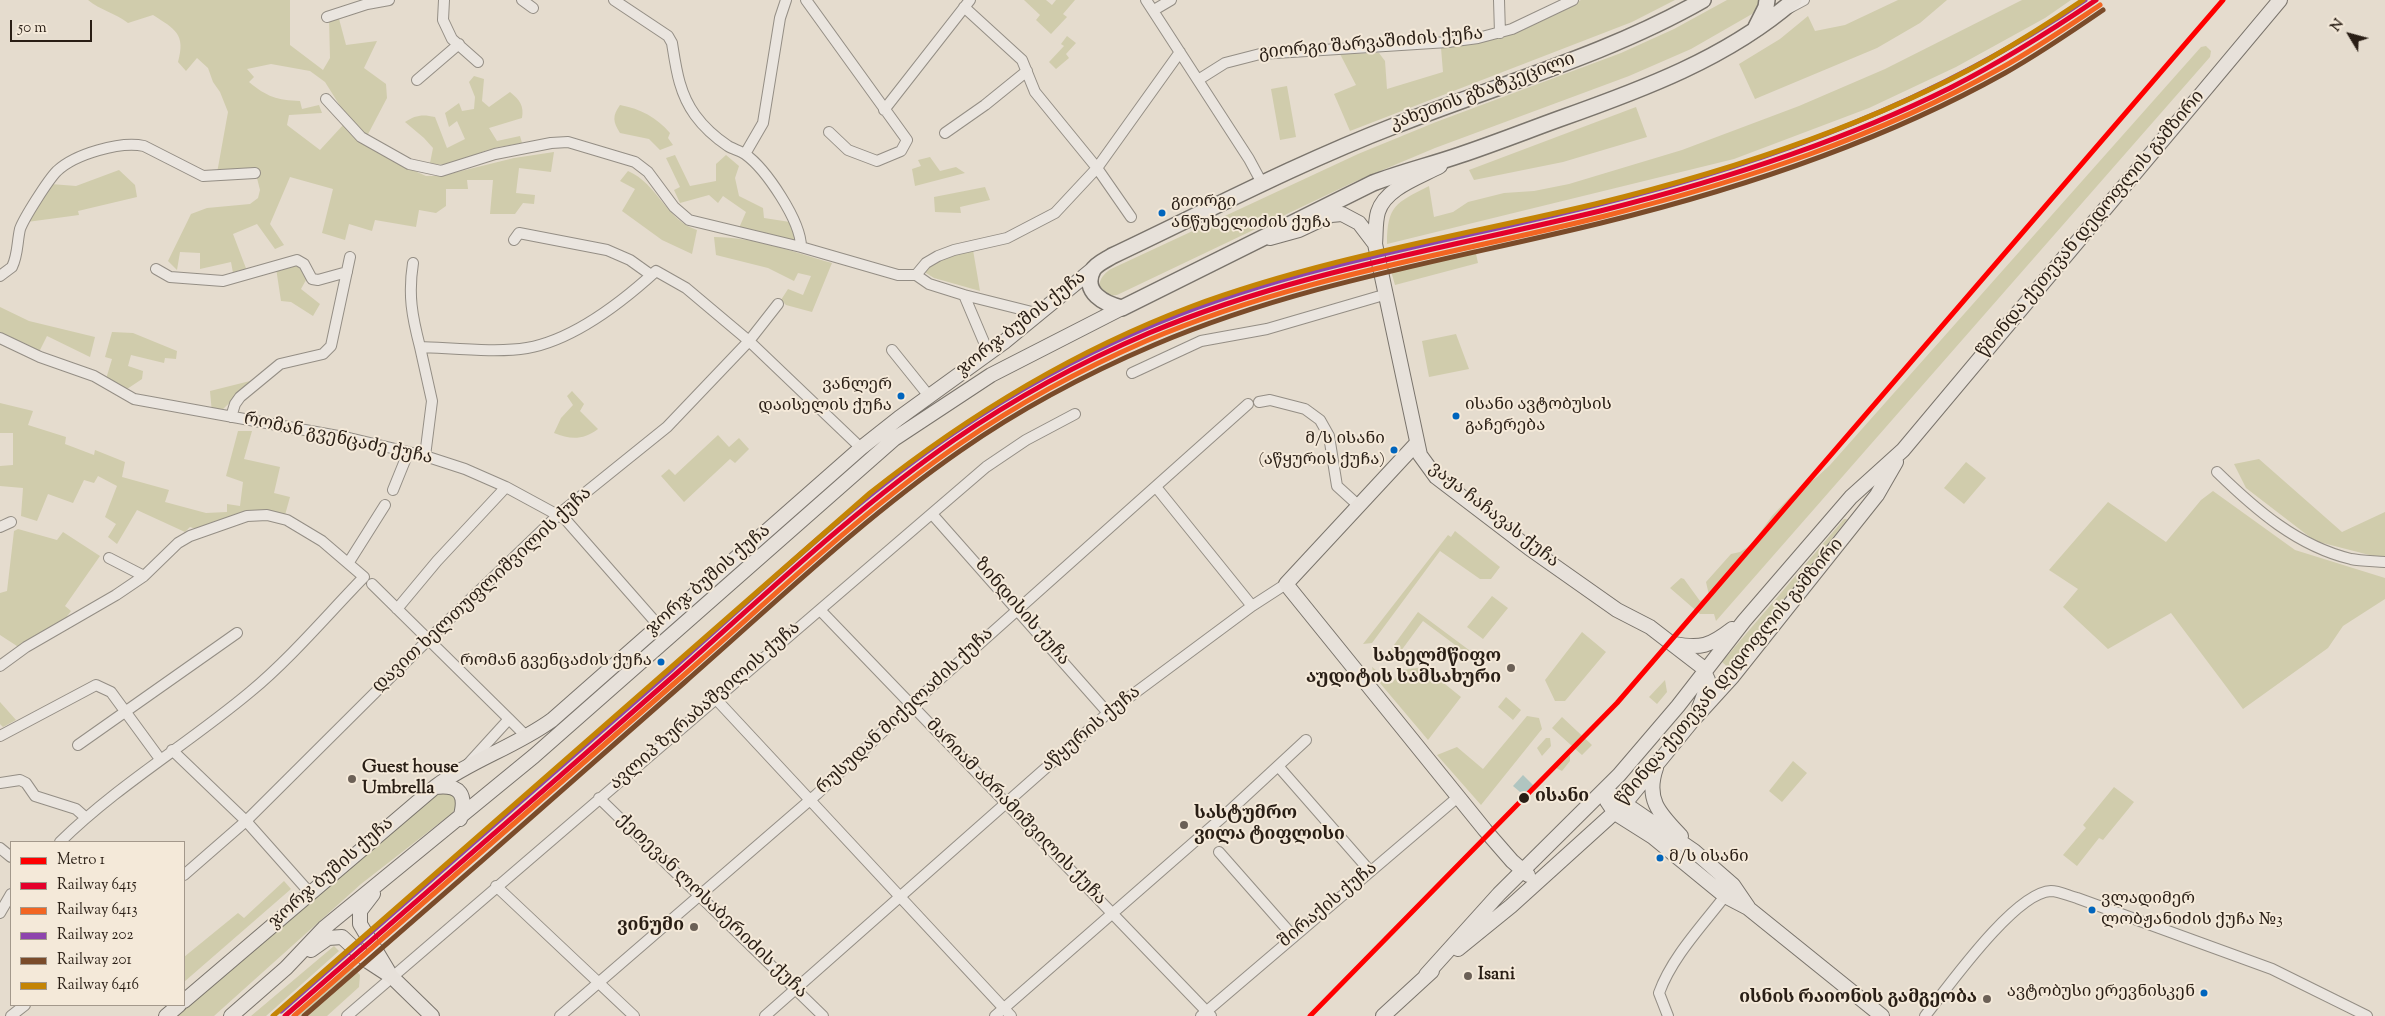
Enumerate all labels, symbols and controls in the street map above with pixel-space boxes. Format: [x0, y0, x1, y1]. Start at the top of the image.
scale bar [12, 10, 95, 42]
north arrow [2325, 10, 2375, 60]
text: N [2327, 15, 2349, 36]
text: 50 m [18, 18, 47, 39]
street label: გიორგი შარვაშიძის ქუჩა [1258, 24, 1484, 66]
street label: კახეთის გზატკეცილი [1388, 49, 1578, 137]
street label: წმინდა ქეთევან დედოფლის გამზირი [1974, 87, 2210, 363]
place label: გიორგი ანწუხელიძის ქუჩა [1171, 193, 1331, 233]
marker: გიორგი ანწუხელიძის ქუჩა [1157, 208, 1167, 218]
street label: ჯორჯ ბუშის ქუჩა [953, 268, 1091, 382]
place label: ვანლერ დაისელის ქუჩა [758, 376, 892, 416]
marker: ვანლერ დაისელის ქუჩა [896, 391, 906, 401]
place label: ისანი ავტობუსის გაჩერება [1465, 396, 1612, 436]
street label: რომან გვენცაძე ქუჩა [242, 409, 434, 471]
marker: ისანი ავტობუსის გაჩერება [1451, 411, 1461, 421]
place label: მ/ს ისანი (აწყურის ქუჩა) [1258, 430, 1385, 470]
marker: მ/ს ისანი (აწყურის ქუჩა) [1389, 445, 1399, 455]
street label: ვაჟა ჩაჩავას ქუჩა [1424, 458, 1562, 574]
street label: დავით ხელთუფლიშვილის ქუჩა [369, 483, 597, 699]
street label: ჯორჯ ბუშის ქუჩა [642, 521, 776, 641]
street label: წმინდა ქეთევან დედოფლის გამზირი [1613, 535, 1849, 811]
street label: ზინდისის ქუჩა [969, 555, 1073, 671]
street label: ავლიპ ზურაბაშვილის ქუჩა [606, 618, 806, 796]
street label: რუსუდან მიქელაძის ქუჩა [813, 624, 999, 800]
place label: სახელმწიფო აუდიტის სამსახური [1306, 647, 1501, 690]
place label: რომან გვენცაძის ქუჩა [460, 652, 652, 672]
marker: რომან გვენცაძის ქუჩა [656, 657, 666, 667]
marker: სახელმწიფო აუდიტის სამსახური [1505, 662, 1517, 674]
street label: აწყურის ქუჩა [1038, 682, 1146, 778]
street label: მარიამ აბრამიშვილის ქუჩა [920, 715, 1110, 911]
place label: Guest house Umbrella [362, 758, 459, 801]
marker: Guest house Umbrella [346, 773, 358, 785]
place label: ისანი [1535, 787, 1589, 809]
marker: ისანი [1517, 791, 1531, 805]
place label: სასტუმრო ვილა ტიფლისი [1194, 804, 1345, 846]
street label: ქეთევან ლოსაბერიძის ქუჩა [611, 810, 811, 1004]
street label: ჯორჯ ბუშის ქუჩა [265, 814, 399, 934]
marker: სასტუმრო ვილა ტიფლისი [1178, 819, 1190, 831]
legend [10, 841, 185, 1006]
place label: მ/ს ისანი [1669, 848, 1749, 868]
text: Metro 1 [57, 850, 105, 871]
marker: მ/ს ისანი [1655, 853, 1665, 863]
street label: შირაქის ქუჩა [1275, 859, 1383, 953]
text: Railway 6415 [57, 875, 137, 896]
place label: ვლადიმერ ლობჟანიძის ქუჩა №3 [2101, 890, 2283, 930]
text: Railway 6413 [57, 900, 137, 921]
marker: ვლადიმერ ლობჟანიძის ქუჩა №3 [2087, 905, 2097, 915]
place label: ვინუმი [617, 916, 684, 938]
marker: ვინუმი [688, 921, 700, 933]
text: Railway 202 [57, 925, 133, 946]
text: Railway 201 [57, 950, 131, 971]
place label: Isani [1478, 965, 1515, 987]
marker: Isani [1462, 970, 1474, 982]
text: Railway 6416 [57, 975, 139, 996]
place label: ავტობუსი ერევნისკენ [2007, 983, 2195, 1003]
place label: ისნის რაიონის გამგეობა [1739, 988, 1977, 1010]
marker: ავტობუსი ერევნისკენ [2199, 988, 2209, 998]
marker: ისნის რაიონის გამგეობა [1981, 993, 1993, 1005]

